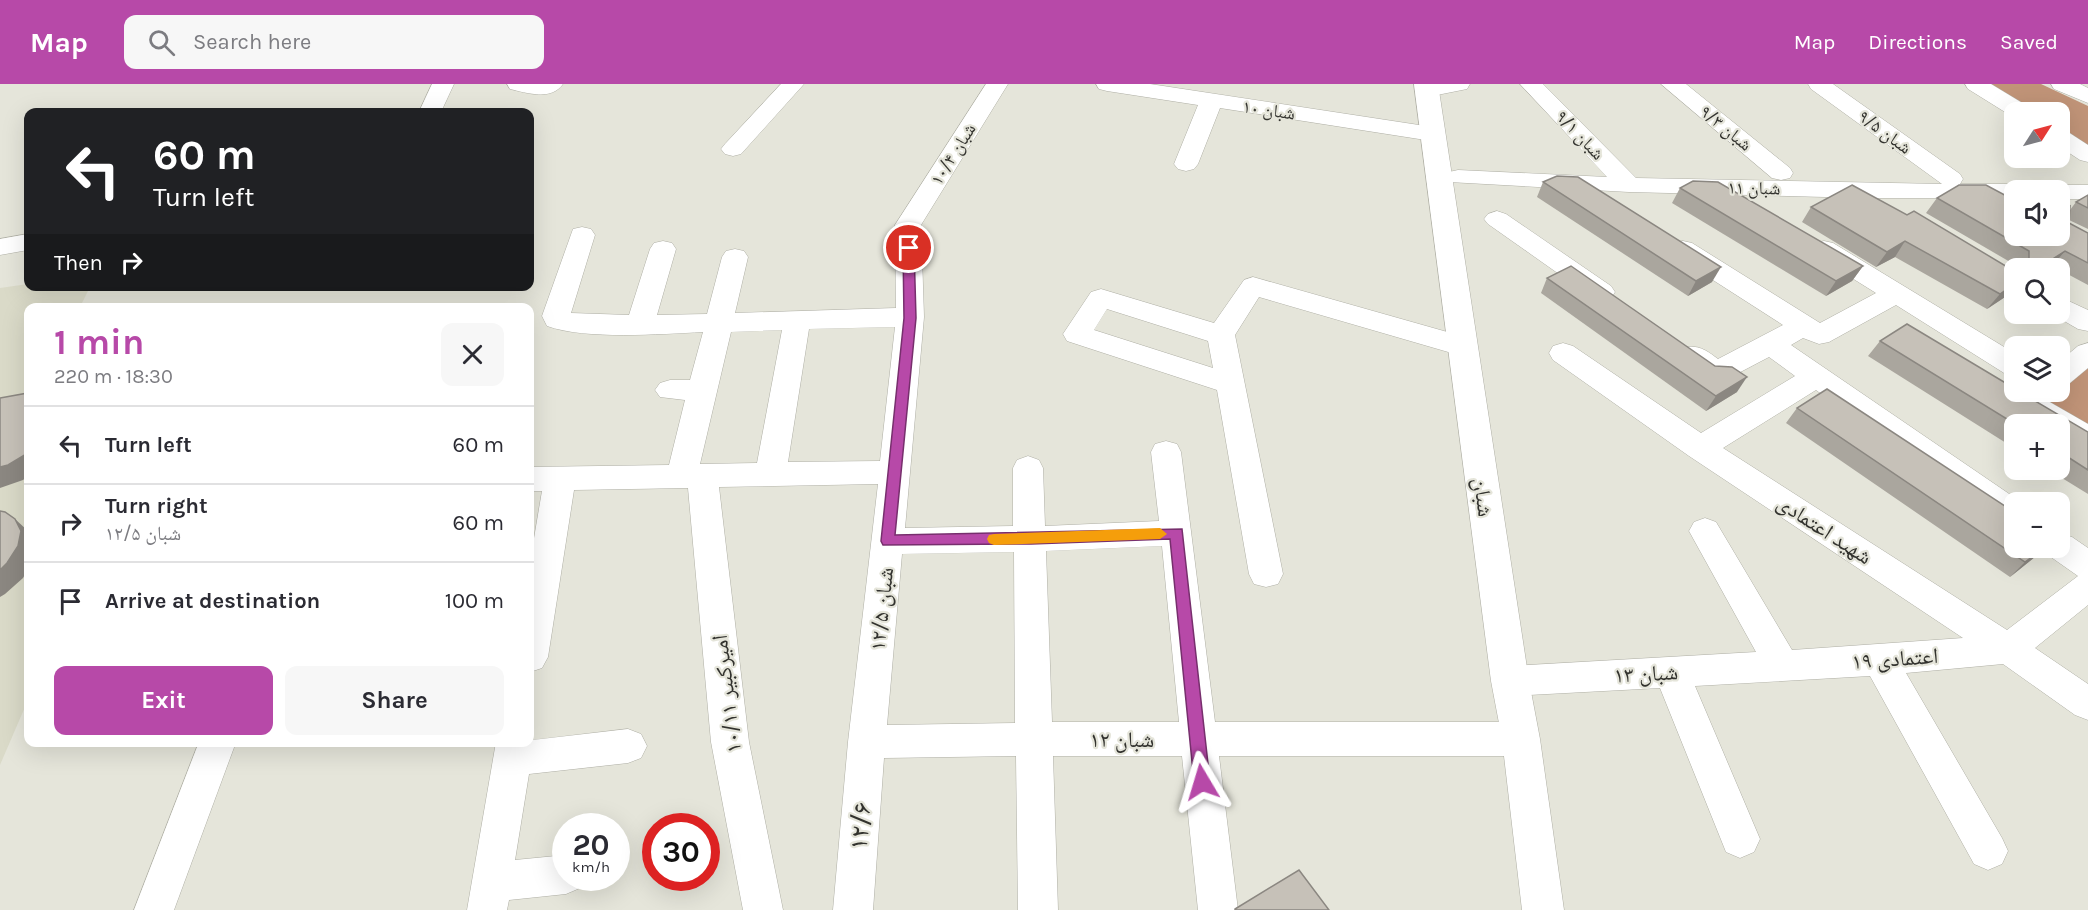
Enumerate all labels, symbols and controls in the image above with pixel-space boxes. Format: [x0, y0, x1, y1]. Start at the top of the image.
search box [124, 15, 544, 69]
text: Map [30, 26, 88, 59]
icon: search [145, 26, 178, 59]
text: Search here [193, 29, 311, 55]
text: Map [1794, 30, 1835, 54]
text: Directions [1868, 30, 1967, 54]
text: Saved [2000, 30, 2058, 54]
street label: ۱۰ شبان [1241, 95, 1297, 125]
street label: ۹/۳ شبان [1696, 100, 1756, 156]
north arrow [2004, 102, 2070, 168]
map controls [2004, 102, 2070, 558]
street label: ۹/۵ شبان [1854, 105, 1916, 159]
street label: ۹/۱ شبان [1551, 106, 1609, 164]
street label: ۱۰/۴ شبان [926, 119, 980, 189]
text: 60 m [153, 130, 256, 180]
icon: left [54, 132, 132, 210]
street label: ۱۱ شبان [1727, 177, 1781, 199]
button: sound [2004, 180, 2070, 246]
text: Turn left [153, 181, 254, 213]
pin [883, 222, 934, 273]
icon: arrive [892, 231, 925, 264]
icon: right [115, 246, 148, 279]
text: Then [54, 250, 103, 276]
button: search [2004, 258, 2070, 324]
text: 1 min [54, 321, 144, 363]
button: close [441, 323, 504, 386]
button: layers [2004, 336, 2070, 402]
text: 220 m · 18:30 [54, 365, 173, 388]
button: + [2004, 414, 2070, 480]
icon: left [54, 429, 87, 462]
text: Turn left [105, 432, 192, 458]
text: 60 m [453, 432, 504, 458]
street label: شبان [1467, 476, 1499, 518]
street label: شهید اعتمادی [1772, 490, 1877, 570]
button: − [2004, 492, 2070, 558]
text: Turn right [105, 493, 208, 519]
icon: right [54, 507, 87, 540]
text: 60 m [453, 510, 504, 536]
text: ۱۲/۵ شبان [105, 522, 181, 545]
street label: ۱۲/۵ شبان [865, 566, 899, 652]
icon: arrive [54, 585, 87, 618]
text: Arrive at destination [105, 588, 320, 614]
text: 100 m [445, 588, 504, 614]
street label: ۱۰/۱۱ امیرکبیر [707, 633, 747, 754]
street label: ۱۹ اعتمادی [1851, 643, 1939, 675]
street label: ۱۳ شبان [1613, 659, 1679, 689]
button: Exit [54, 666, 273, 735]
button: Share [285, 666, 504, 735]
street label: ۱۲ شبان [1090, 727, 1154, 753]
position arrow [1170, 750, 1234, 814]
street label: ۱۲/۶ [842, 801, 878, 851]
speed limit sign: 30 [642, 813, 720, 891]
text: 20 [572, 827, 610, 863]
text: km/h [572, 858, 610, 876]

